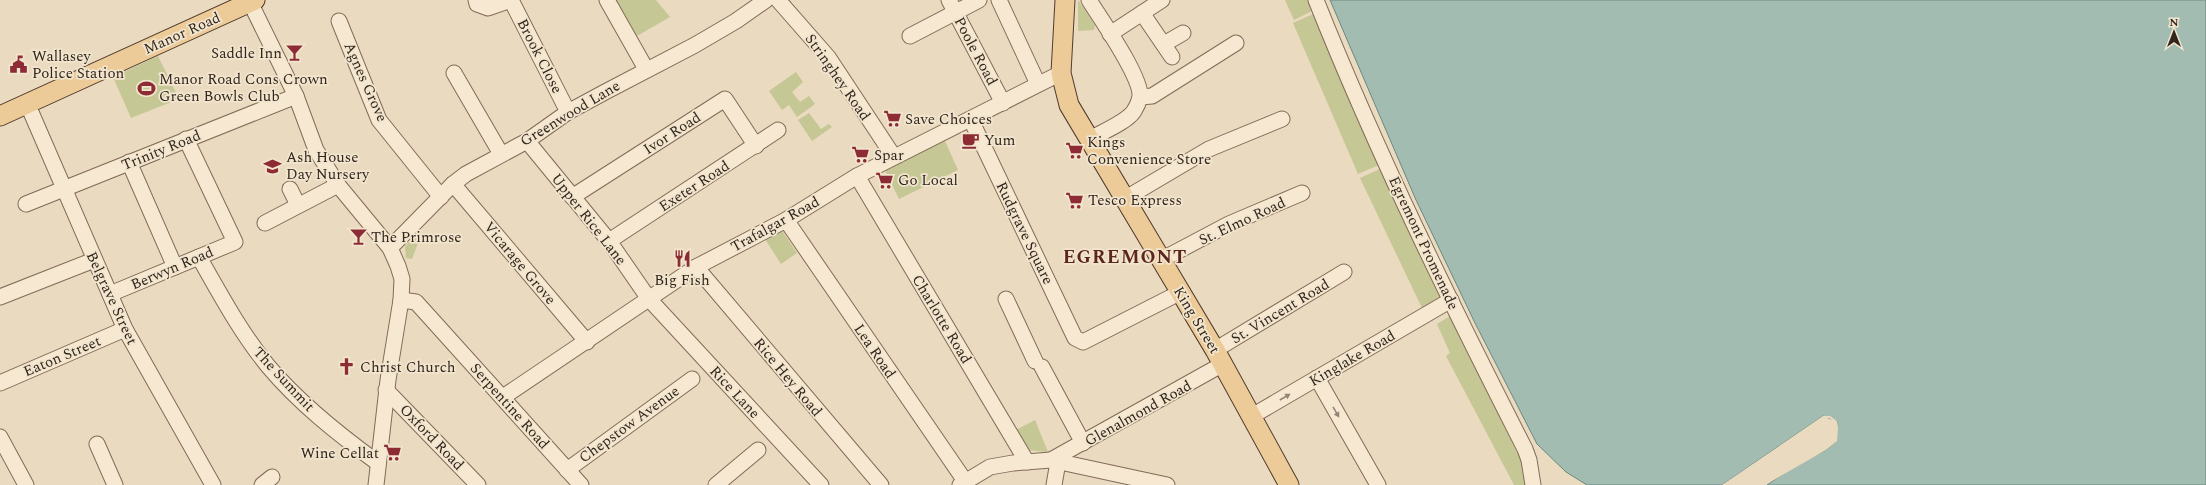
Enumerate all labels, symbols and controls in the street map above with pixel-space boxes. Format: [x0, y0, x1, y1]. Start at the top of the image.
street label: Manor Road [140, 6, 224, 61]
north arrow [2154, 12, 2194, 52]
street label: Poole Road [948, 13, 1003, 90]
text: N [2170, 14, 2179, 31]
street label: Brook Close [511, 15, 568, 98]
street label: Stringhey Road [799, 29, 876, 126]
street label: Agnes Grove [338, 39, 393, 126]
place label: Saddle Inn [211, 42, 282, 65]
bar icon: Saddle Inn [285, 43, 305, 63]
place label: Wallasey Police Station [32, 45, 125, 85]
public building icon: Wallasey Police Station [9, 55, 29, 75]
place label: Manor Road Cons Crown Green Bowls Club [159, 68, 328, 108]
street label: Greenwood Lane [516, 74, 625, 152]
sports icon: Manor Road Cons Crown Green Bowls Club [136, 78, 156, 98]
street label: Ivor Road [639, 106, 706, 161]
place label: Save Choices [905, 108, 992, 131]
supermarket icon: Save Choices [882, 109, 902, 129]
street label: Trinity Road [118, 124, 204, 177]
place label: Yum [984, 129, 1015, 152]
cafe icon: Yum [961, 130, 981, 150]
place label: Kings Convenience Store [1087, 131, 1211, 171]
supermarket icon: Kings Convenience Store [1064, 141, 1084, 161]
place label: Spar [874, 144, 904, 167]
supermarket icon: Spar [851, 145, 871, 165]
place label: Ash House Day Nursery [286, 146, 370, 186]
street label: Exeter Road [654, 155, 734, 218]
school or university icon: Ash House Day Nursery [263, 156, 283, 176]
street label: Upper Rice Lane [545, 168, 632, 270]
place label: Go Local [898, 169, 958, 192]
supermarket icon: Go Local [875, 170, 895, 190]
street label: Egremont Promenade [1382, 173, 1465, 314]
street label: Rudgrave Square [990, 178, 1059, 289]
place label: Tesco Express [1088, 189, 1182, 212]
street label: Trafalgar Road [727, 190, 824, 258]
supermarket icon: Tesco Express [1065, 190, 1085, 210]
street label: St. Elmo Road [1195, 191, 1290, 252]
street label: Vicarage Grove [478, 217, 561, 310]
place label: The Primrose [371, 226, 462, 249]
bar icon: The Primrose [348, 227, 368, 247]
street label: Berwyn Road [127, 241, 217, 296]
district label: EGREMONT [1063, 243, 1187, 272]
street label: Belgrave Street [80, 248, 143, 349]
restaurant icon: Big Fish [672, 249, 692, 269]
place label: Big Fish [654, 269, 710, 292]
street label: Charlotte Road [906, 270, 977, 368]
street label: St. Vincent Road [1227, 273, 1334, 350]
street label: King Street [1167, 282, 1226, 358]
street label: Lea Road [848, 319, 901, 383]
street label: Kinglake Road [1305, 324, 1400, 393]
street label: Eaton Street [20, 330, 105, 383]
street label: Rice Hey Road [748, 333, 828, 422]
street label: The Summit [247, 342, 320, 417]
place label: Christ Church [360, 356, 456, 379]
church icon: Christ Church [337, 357, 357, 377]
street label: Serpentine Road [464, 358, 555, 455]
street label: Rice Lane [704, 361, 765, 424]
street label: Glenalmond Road [1081, 374, 1196, 452]
street label: Chepstow Avenue [574, 380, 684, 469]
one-way arrow [1279, 393, 1291, 400]
street label: Oxford Road [394, 399, 469, 476]
one-way arrow [1333, 406, 1340, 418]
place label: Wine Cellat [300, 442, 379, 465]
supermarket icon: Wine Cellat [382, 443, 402, 463]

